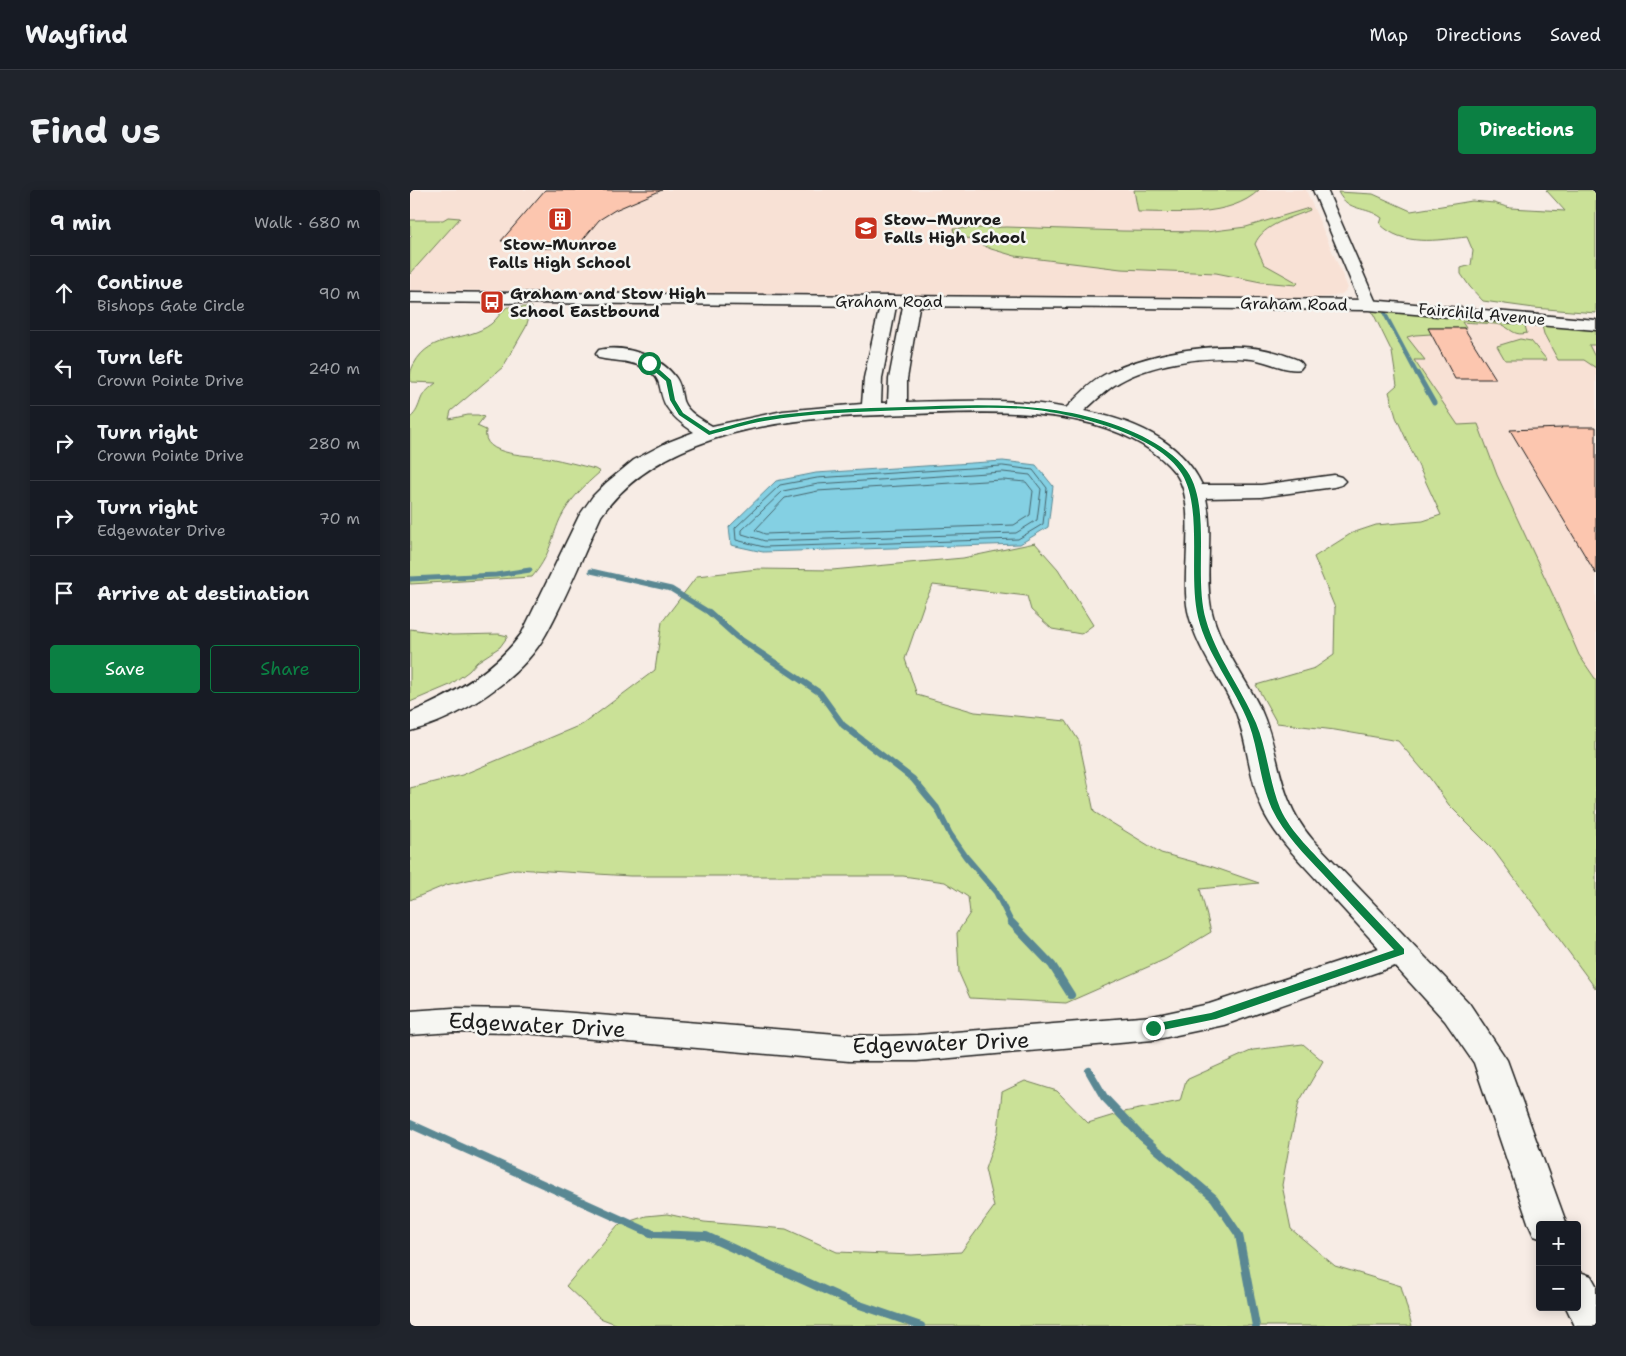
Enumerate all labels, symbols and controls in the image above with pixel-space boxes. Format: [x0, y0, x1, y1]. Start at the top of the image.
text: Wayfind [25, 19, 128, 51]
text: Map [1370, 23, 1408, 47]
text: Directions [1436, 23, 1522, 47]
text: Saved [1550, 23, 1601, 47]
button: Directions [1458, 106, 1596, 154]
text: Find us [30, 107, 161, 154]
building icon: Stow-Munroe Falls High School [547, 206, 573, 232]
text: 9 min [50, 209, 111, 237]
place label: Stow–Munroe Falls High School [884, 209, 1026, 248]
text: Walk · 680 m [254, 212, 360, 233]
school or university icon: Stow–Munroe Falls High School [853, 215, 879, 241]
place label: Stow-Munroe Falls High School [489, 234, 631, 273]
text: Continue [97, 270, 183, 295]
icon: ahead [50, 279, 78, 307]
text: 90 m [319, 283, 360, 304]
place label: Graham and Stow High School Eastbound [510, 283, 706, 322]
bus stop icon: Graham and Stow High School Eastbound [479, 289, 505, 315]
street label: Graham Road [835, 291, 943, 312]
street label: Graham Road [1240, 293, 1348, 315]
text: Bishops Gate Circle [97, 295, 245, 316]
street label: Fairchild Avenue [1418, 298, 1546, 330]
text: Turn left [97, 345, 183, 370]
route start [638, 352, 661, 375]
icon: left [50, 354, 78, 382]
text: 240 m [308, 358, 360, 379]
text: Crown Pointe Drive [97, 370, 244, 391]
text: Turn right [97, 420, 198, 445]
icon: right [50, 429, 78, 457]
text: 280 m [308, 433, 360, 454]
text: Crown Pointe Drive [97, 445, 244, 466]
text: Turn right [97, 495, 198, 520]
icon: right [50, 504, 78, 532]
text: 70 m [319, 508, 360, 529]
text: Edgewater Drive [97, 520, 226, 541]
icon: arrive [50, 579, 78, 607]
text: Arrive at destination [97, 581, 309, 606]
button: Save [50, 645, 200, 693]
button: Share [210, 645, 360, 693]
street label: Edgewater Drive [448, 1006, 626, 1044]
route end [1142, 1017, 1165, 1040]
street label: Edgewater Drive [852, 1025, 1030, 1061]
map controls [1536, 1221, 1581, 1311]
button: + [1536, 1221, 1581, 1266]
button: − [1536, 1266, 1581, 1311]

